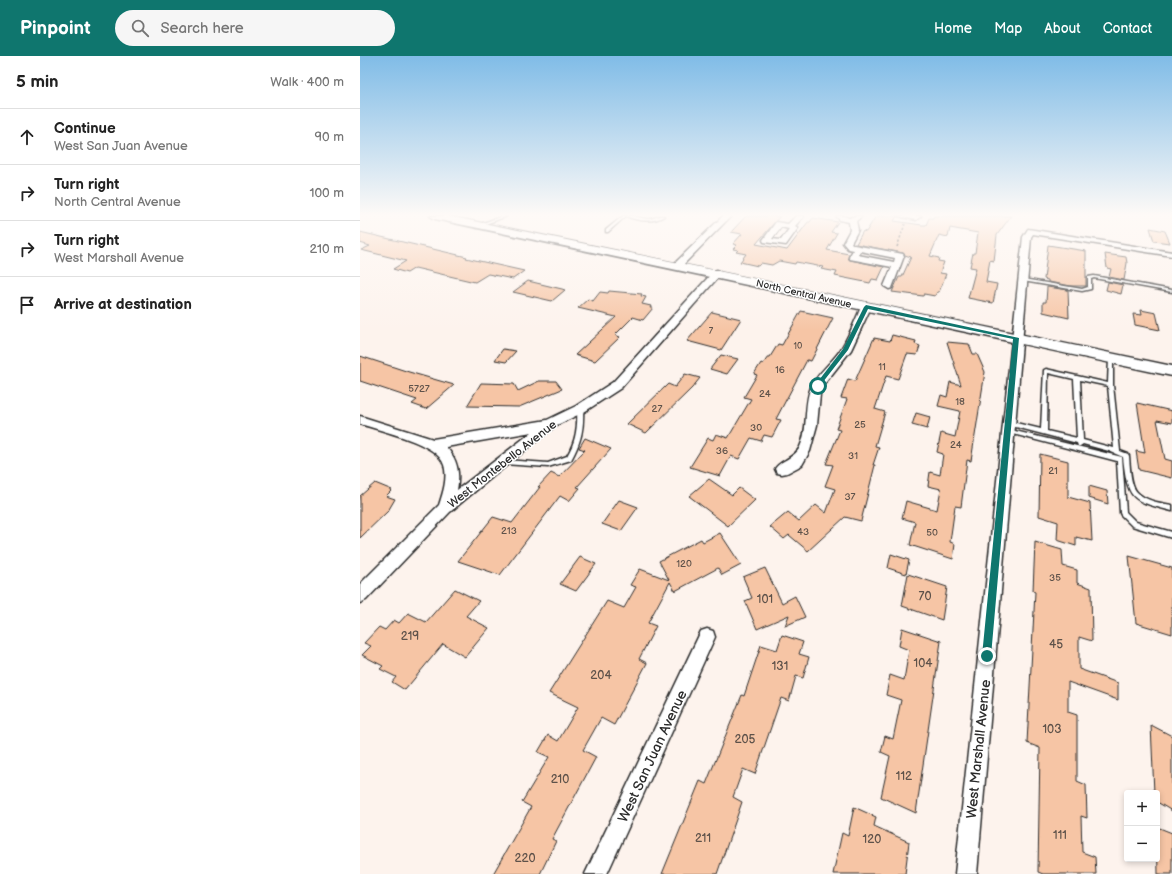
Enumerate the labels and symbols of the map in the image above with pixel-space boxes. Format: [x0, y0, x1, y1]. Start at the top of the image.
street label: North Central Avenue [755, 277, 853, 311]
house number: 7 [709, 326, 714, 337]
house number: 10 [794, 341, 802, 352]
house number: 11 [878, 361, 886, 373]
house number: 16 [775, 364, 785, 376]
route start [809, 377, 827, 395]
house number: 5727 [408, 383, 430, 395]
house number: 24 [759, 388, 771, 400]
house number: 18 [955, 396, 965, 408]
house number: 27 [652, 403, 662, 415]
street label: West Montebello Avenue [445, 417, 560, 512]
house number: 25 [854, 419, 866, 431]
house number: 30 [750, 422, 762, 434]
house number: 24 [950, 439, 962, 451]
house number: 36 [716, 445, 728, 457]
house number: 31 [848, 450, 858, 462]
house number: 21 [1048, 465, 1058, 477]
house number: 37 [844, 491, 856, 503]
house number: 213 [501, 525, 517, 537]
house number: 43 [797, 526, 809, 538]
house number: 50 [926, 527, 938, 539]
house number: 120 [676, 558, 692, 570]
house number: 35 [1049, 572, 1061, 584]
house number: 70 [919, 589, 931, 604]
house number: 101 [757, 592, 773, 607]
house number: 219 [401, 629, 419, 644]
house number: 45 [1049, 637, 1063, 652]
route end [978, 647, 996, 665]
house number: 104 [913, 656, 933, 671]
house number: 131 [772, 659, 788, 674]
house number: 204 [590, 668, 612, 683]
street label: West Marshall Avenue [963, 679, 994, 820]
street label: West San Juan Avenue [614, 687, 691, 825]
house number: 103 [1042, 722, 1062, 737]
house number: 205 [734, 732, 756, 747]
house number: 112 [896, 769, 912, 784]
house number: 210 [551, 772, 569, 787]
house number: 111 [1053, 828, 1067, 843]
house number: 211 [695, 831, 711, 846]
house number: 120 [863, 832, 881, 847]
house number: 220 [514, 851, 536, 866]

